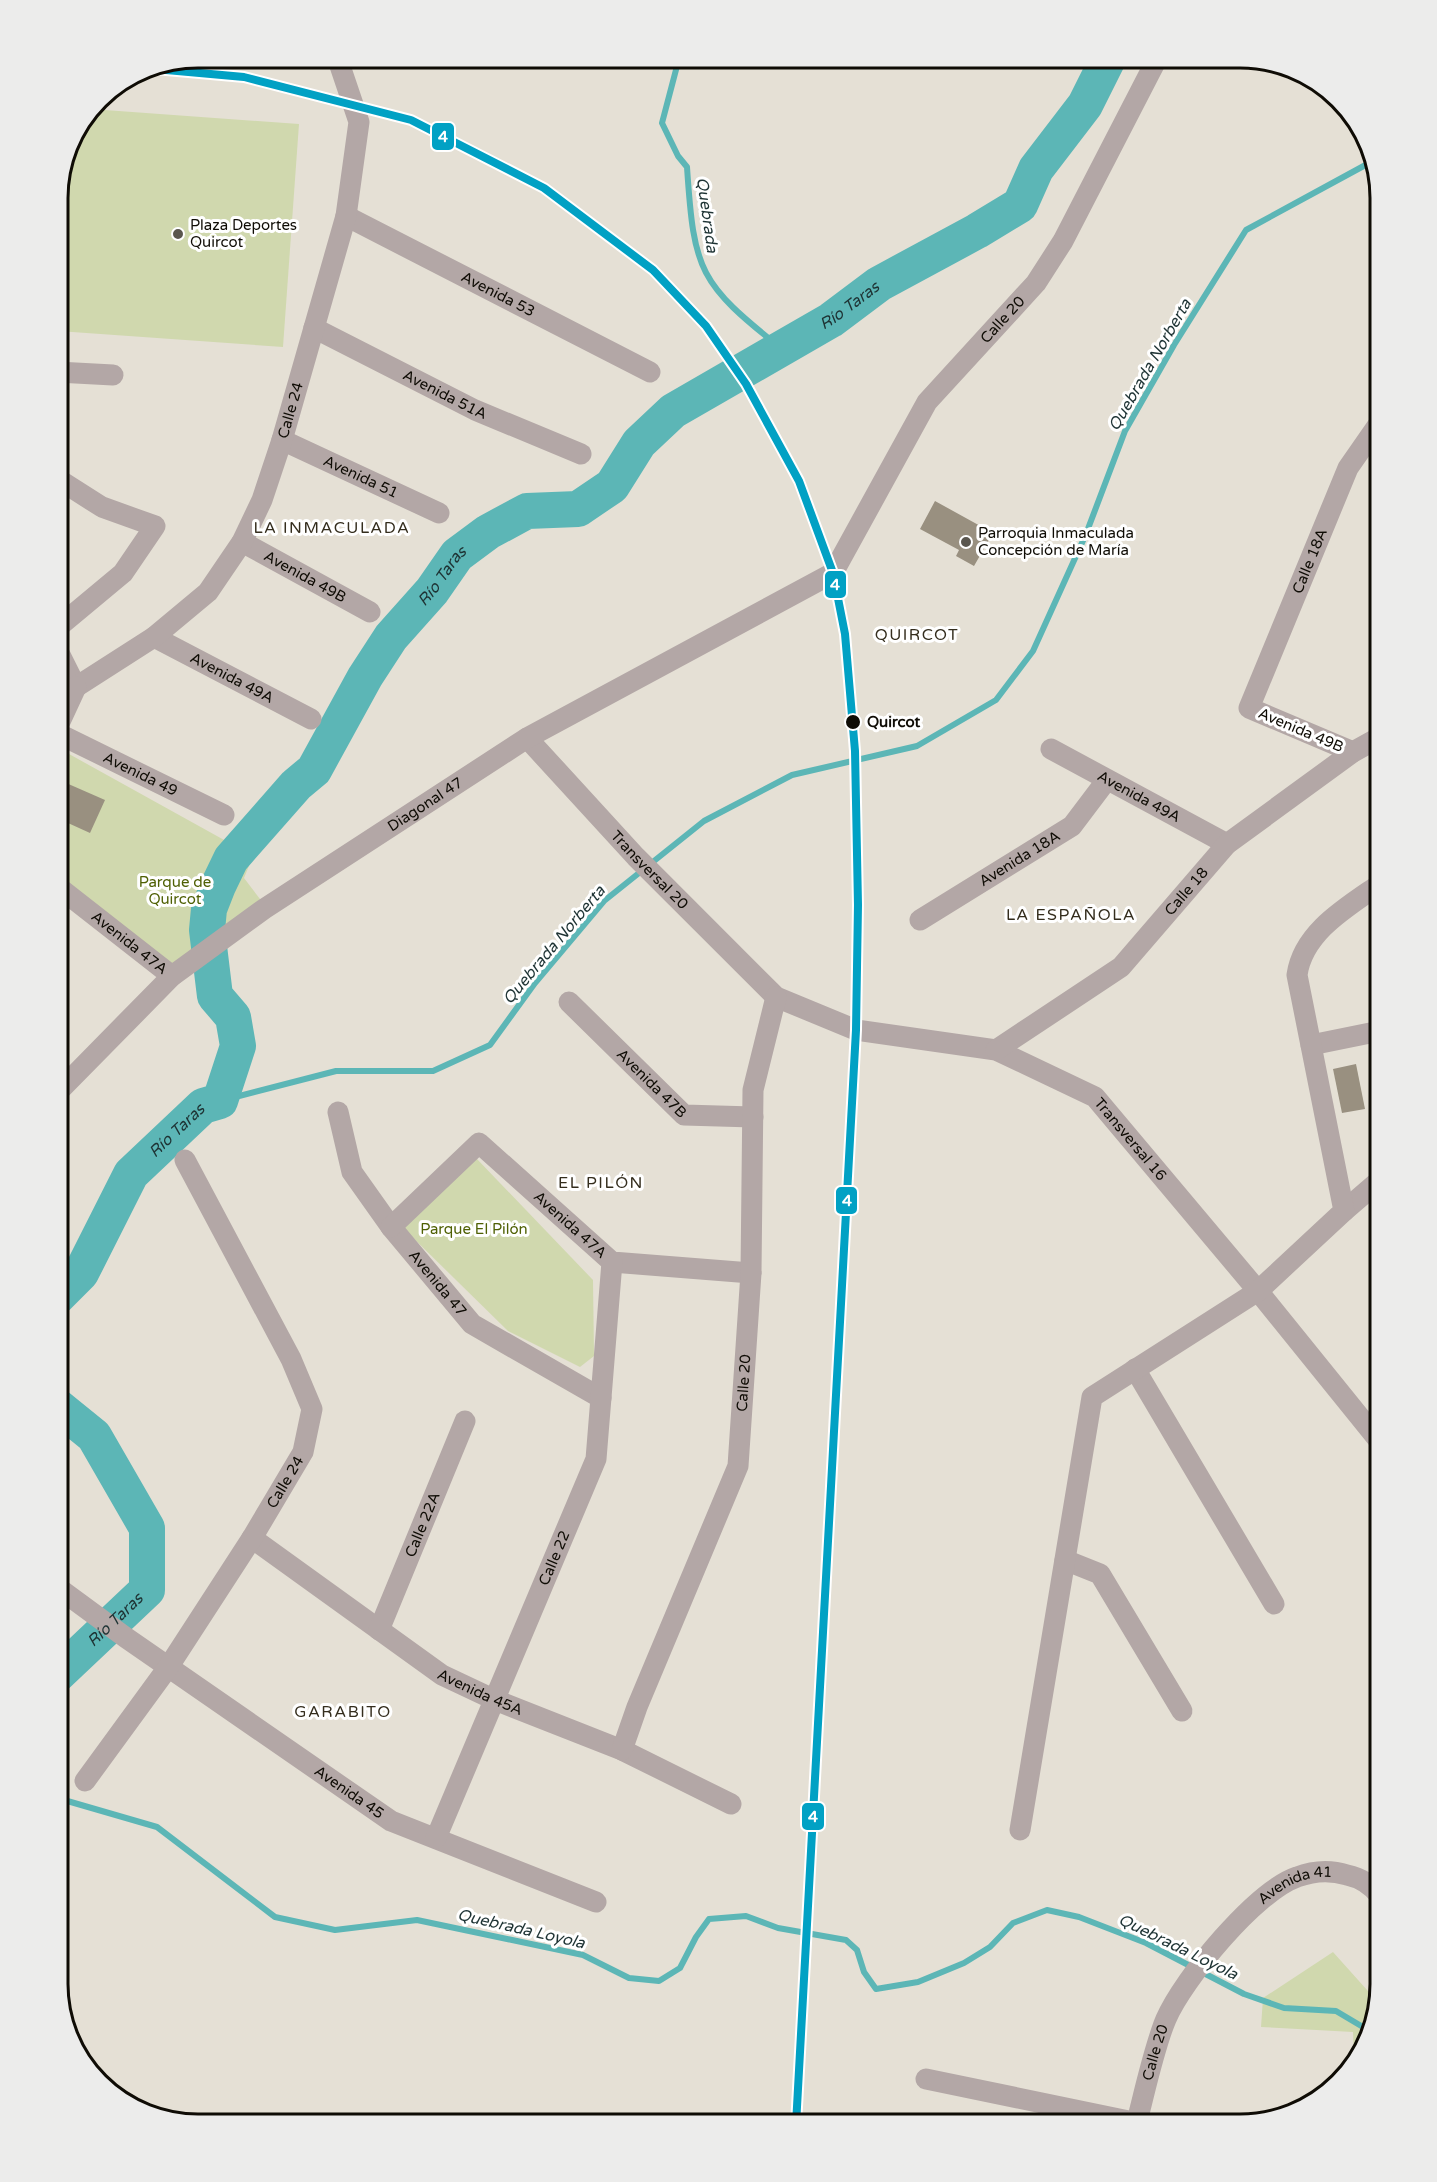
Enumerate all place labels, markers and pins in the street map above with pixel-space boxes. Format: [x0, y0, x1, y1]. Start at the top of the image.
place label: Plaza Deportes Quircot [190, 216, 297, 251]
marker: Plaza Deportes Quircot [171, 227, 185, 241]
place label: Parroquia Inmaculada Concepción de María [978, 524, 1134, 559]
marker: Parroquia Inmaculada Concepción de María [959, 535, 973, 549]
marker: Quircot [844, 713, 862, 731]
place label: Quircot [867, 713, 920, 731]

